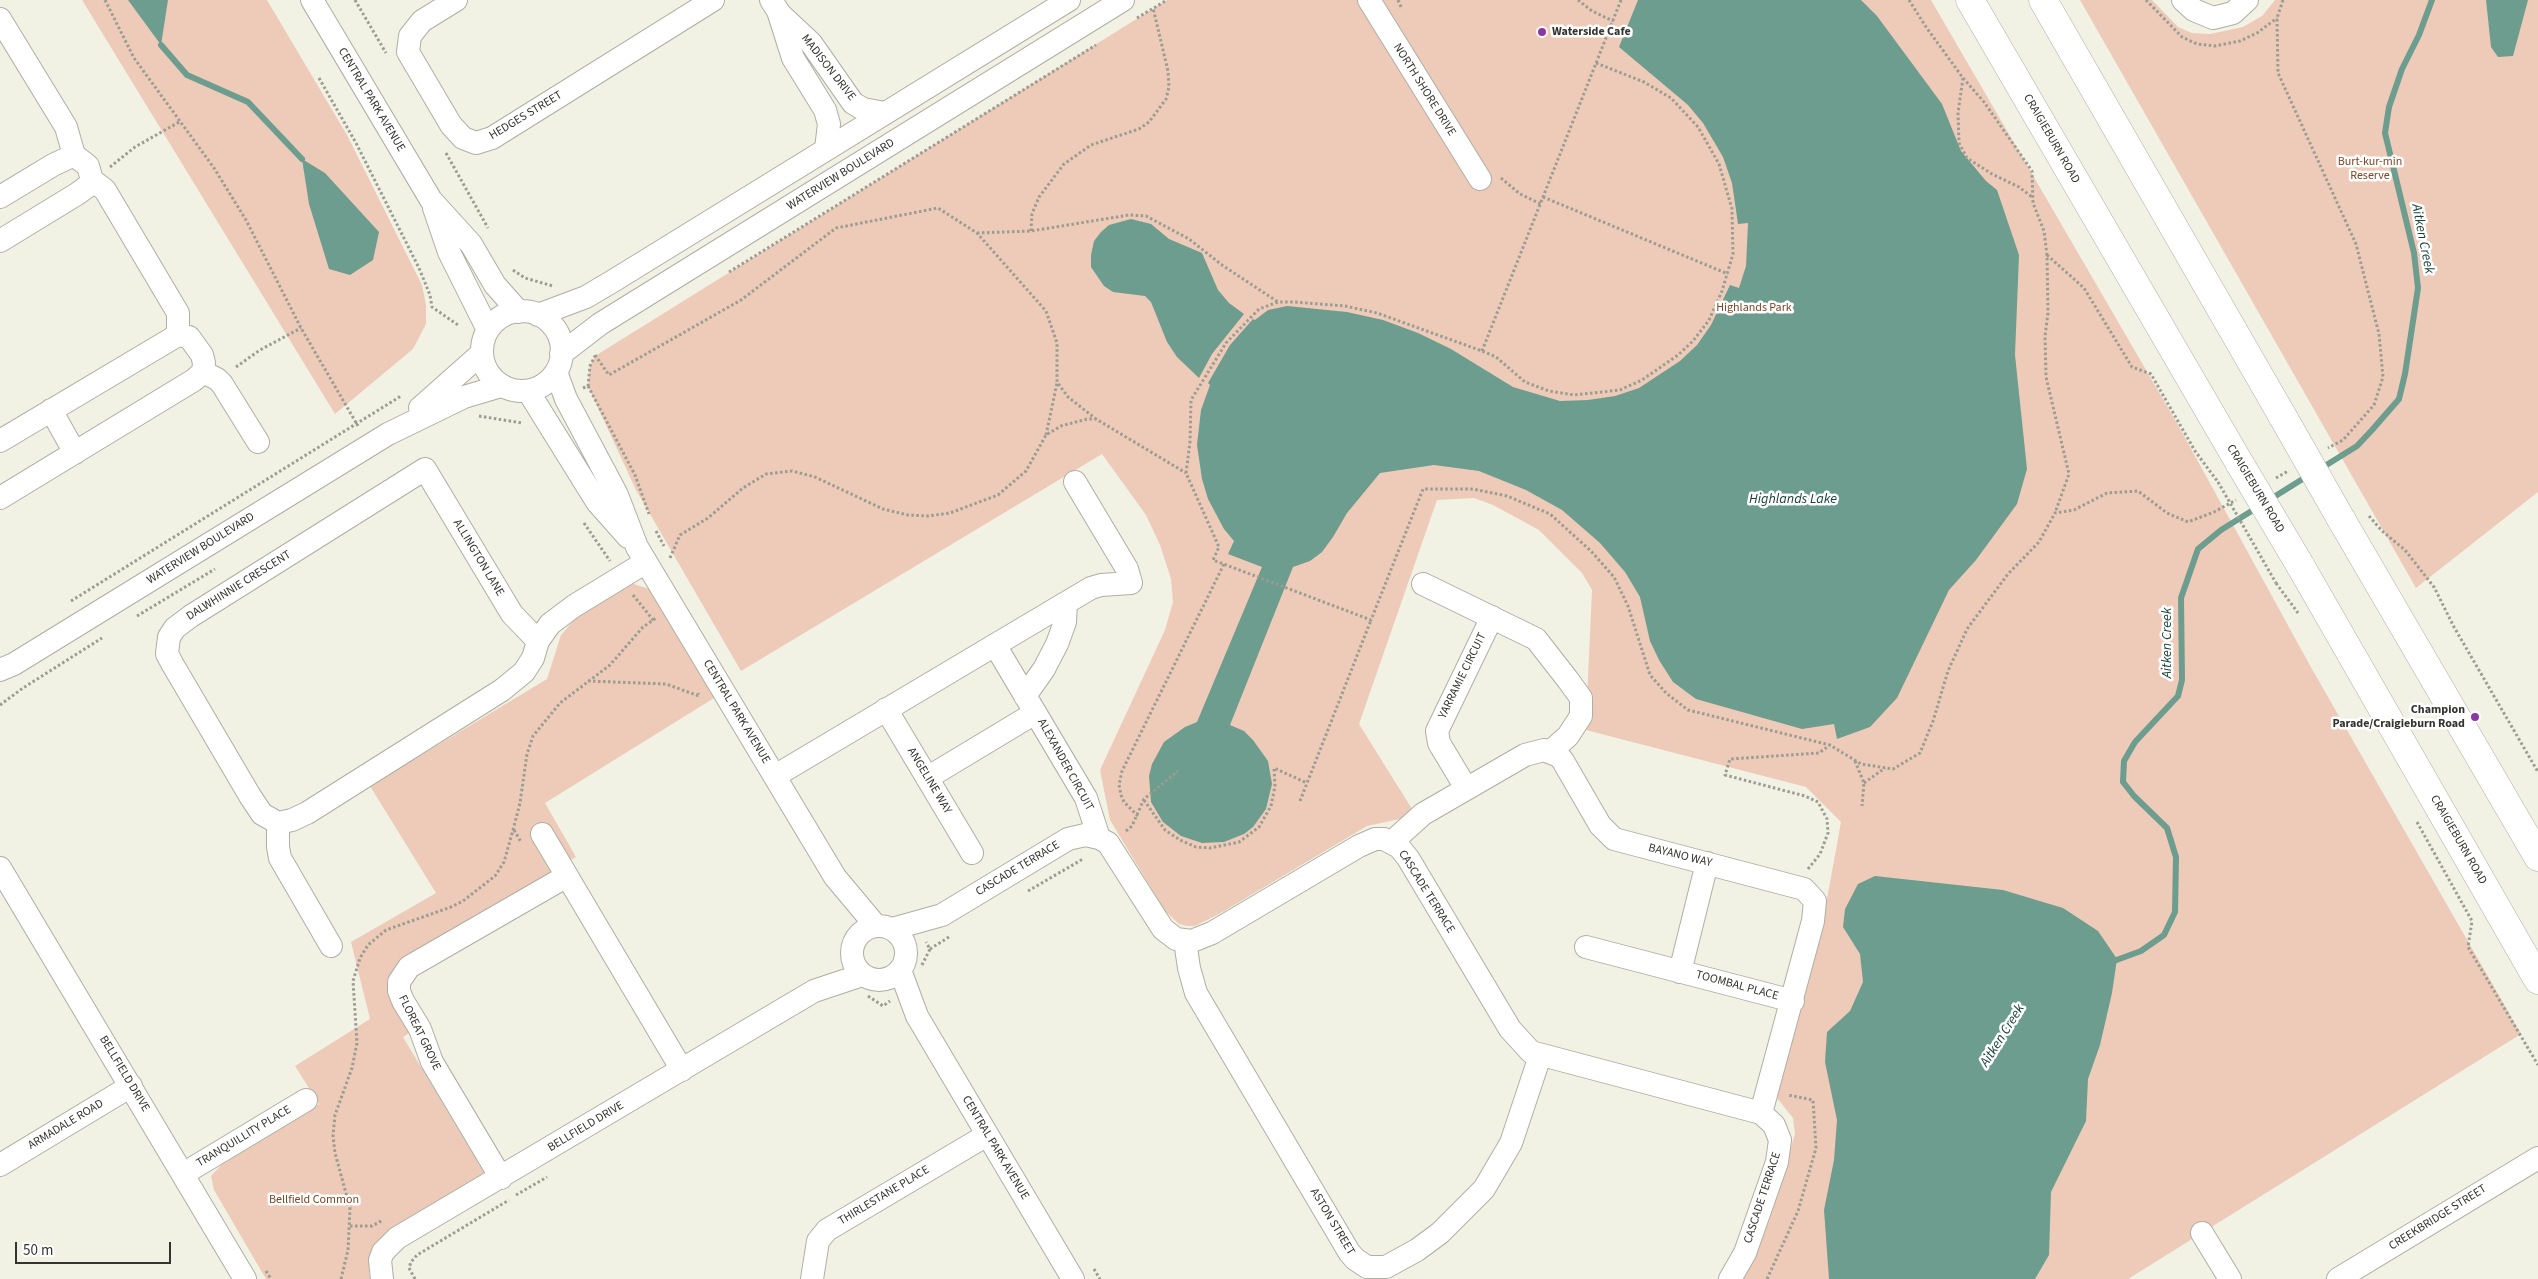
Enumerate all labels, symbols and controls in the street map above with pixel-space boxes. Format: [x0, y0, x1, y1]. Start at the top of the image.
place label: Waterside Cafe [1552, 25, 1631, 39]
marker: Waterside Cafe [1536, 26, 1548, 38]
street label: MADISON DRIVE [798, 32, 858, 104]
street label: NORTH SHORE DRIVE [1390, 41, 1458, 139]
street label: CENTRAL PARK AVENUE [334, 45, 408, 155]
street label: HEDGES STREET [487, 89, 565, 143]
street label: CRAIGIEBURN ROAD [2020, 92, 2082, 186]
street label: WATERVIEW BOULEVARD [785, 136, 897, 214]
park label: Burt-kur-min Reserve [2338, 155, 2402, 183]
water label: Aitken Creek [2407, 203, 2437, 275]
park label: Highlands Park [1716, 301, 1792, 315]
street label: CRAIGIEBURN ROAD [2223, 442, 2287, 536]
water label: Highlands Lake [1749, 492, 1837, 508]
street label: WATERVIEW BOULEVARD [145, 510, 257, 588]
street label: ALLINGTON LANE [449, 517, 507, 599]
street label: DALWHINNIE CRESCENT [184, 548, 294, 624]
water label: Aitken Creek [2160, 608, 2176, 678]
street label: YARRAMIE CIRCUIT [1436, 631, 1490, 721]
street label: CENTRAL PARK AVENUE [699, 657, 773, 767]
place label: Champion Parade/Craigieburn Road [2332, 703, 2465, 731]
marker: Champion Parade/Craigieburn Road [2469, 711, 2481, 723]
street label: ALEXANDER CIRCUIT [1034, 716, 1096, 814]
street label: ANGELINE WAY [904, 745, 954, 817]
street label: CRAIGIEBURN ROAD [2427, 793, 2489, 887]
street label: CASCADE TERRACE [973, 838, 1063, 900]
street label: BAYANO WAY [1647, 841, 1713, 871]
street label: CASCADE TERRACE [1395, 848, 1457, 936]
street label: TOOMBAL PLACE [1694, 968, 1780, 1004]
street label: FLOREAT GROVE [395, 993, 443, 1073]
water label: Aitken Creek [1977, 1002, 2029, 1070]
street label: BELLFIELD DRIVE [96, 1033, 152, 1115]
street label: CENTRAL PARK AVENUE [958, 1093, 1032, 1203]
street label: ARMADALE ROAD [26, 1097, 106, 1153]
street label: BELLFIELD DRIVE [545, 1099, 627, 1155]
street label: TRANQUILLITY PLACE [194, 1103, 294, 1171]
street label: CASCADE TERRACE [1741, 1151, 1785, 1245]
street label: THIRLESTANE PLACE [836, 1163, 932, 1229]
street label: CREEKBRIDGE STREET [2387, 1182, 2489, 1254]
street label: ASTON STREET [1306, 1186, 1358, 1258]
park label: Bellfield Common [269, 1193, 359, 1207]
scale bar [18, 1232, 174, 1264]
text: 50 m [23, 1240, 53, 1261]

